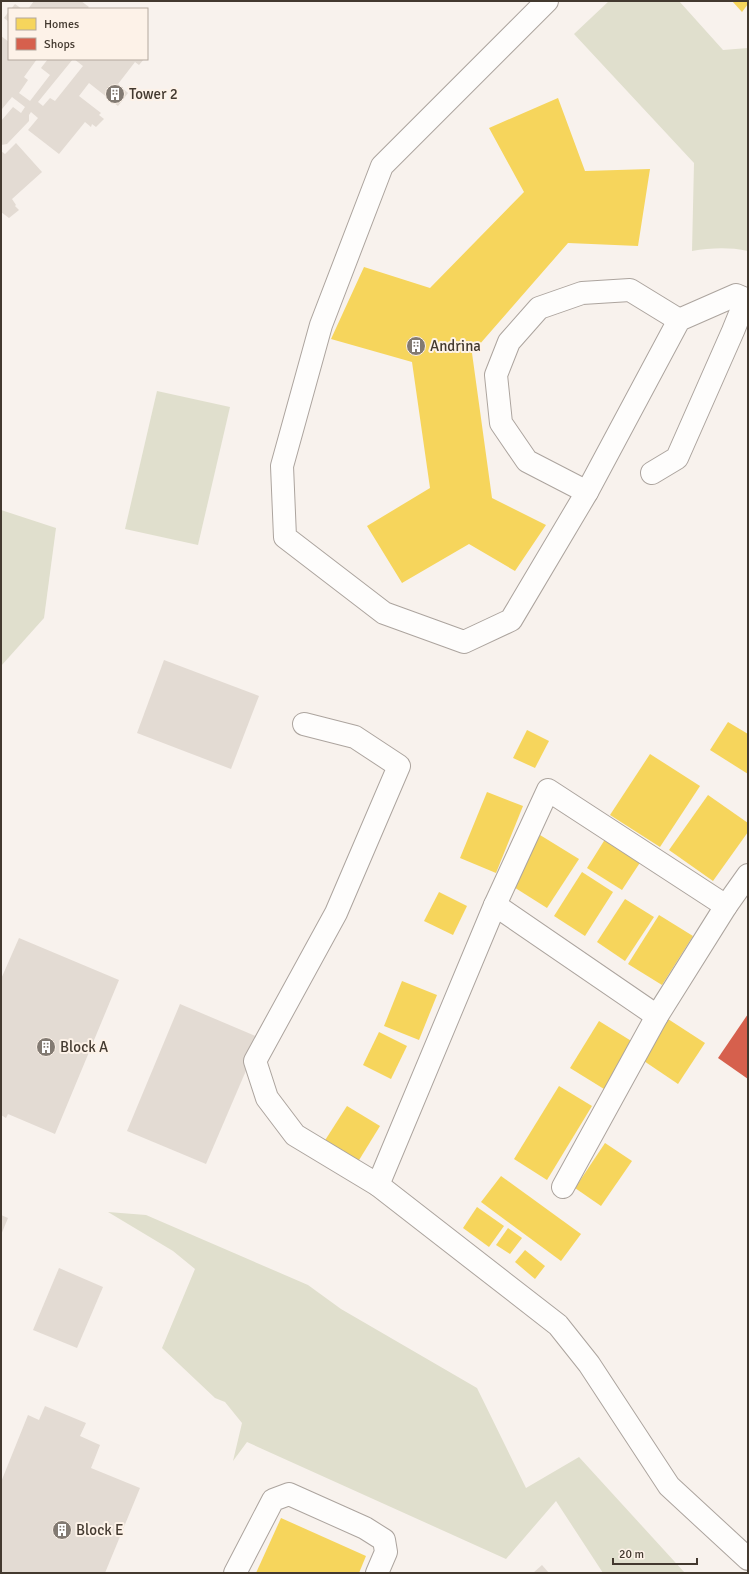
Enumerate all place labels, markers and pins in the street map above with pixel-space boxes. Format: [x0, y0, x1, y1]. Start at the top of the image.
building icon: Tower 2 [104, 83, 126, 105]
place label: Tower 2 [129, 85, 178, 103]
building icon: Andrina [405, 335, 427, 357]
place label: Andrina [430, 337, 481, 355]
building icon: Block A [35, 1036, 57, 1058]
place label: Block A [60, 1038, 108, 1056]
building icon: Block E [51, 1519, 73, 1541]
place label: Block E [76, 1521, 124, 1539]

